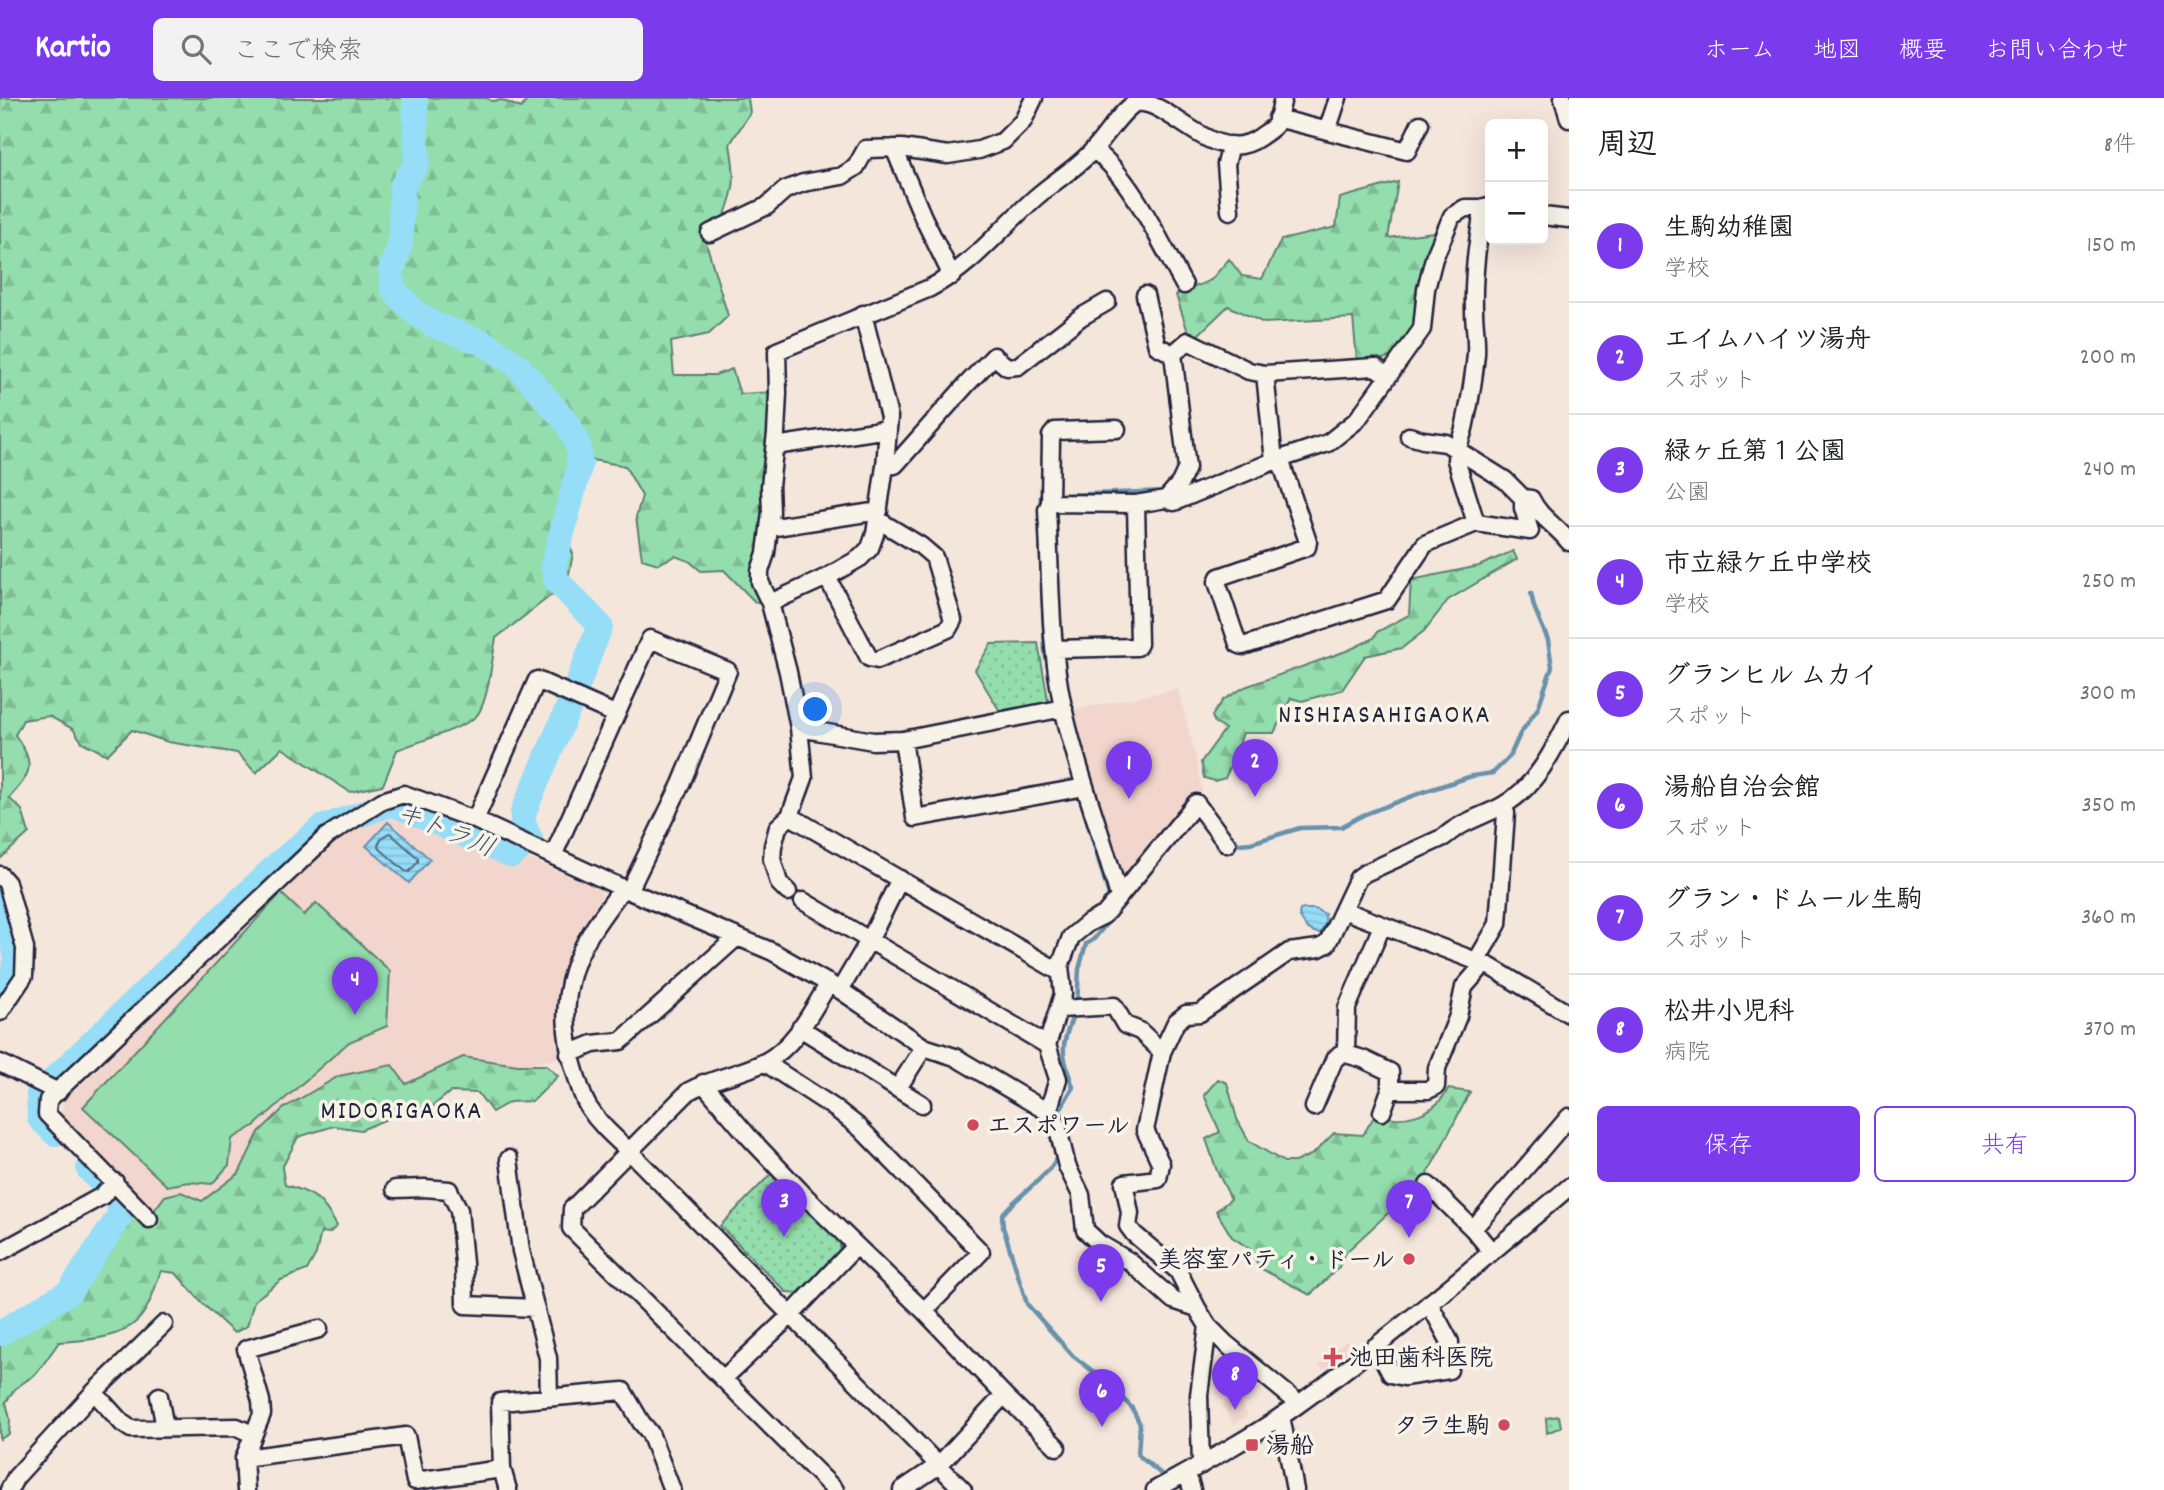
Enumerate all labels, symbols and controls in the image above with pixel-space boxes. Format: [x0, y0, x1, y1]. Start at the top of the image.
search box [153, 18, 643, 81]
text: Kartio [35, 26, 111, 73]
icon: search [177, 30, 215, 68]
text: ここで検索 [233, 34, 363, 71]
text: ホーム [1704, 35, 1775, 69]
text: 地図 [1813, 35, 1861, 69]
text: 概要 [1899, 35, 1947, 69]
text: お問い合わせ [1985, 35, 2129, 69]
map controls [1485, 119, 1548, 245]
button: + [1485, 119, 1548, 182]
text: 周辺 [1597, 126, 1657, 169]
text: 8件 [2104, 130, 2136, 163]
button: − [1485, 182, 1548, 245]
text: 生駒幼稚園 [1664, 211, 1794, 248]
text: 1 [1617, 230, 1623, 263]
text: 150 m [2087, 230, 2136, 263]
text: 学校 [1664, 254, 1710, 287]
text: エイムハイツ湯舟 [1664, 323, 1871, 360]
text: 2 [1615, 342, 1625, 375]
text: 200 m [2080, 342, 2136, 375]
text: スポット [1664, 366, 1756, 399]
text: 緑ヶ丘第１公園 [1664, 435, 1846, 472]
text: 3 [1615, 454, 1625, 487]
text: 240 m [2083, 454, 2136, 487]
text: 公園 [1664, 478, 1710, 511]
text: 市立緑ケ丘中学校 [1664, 547, 1872, 584]
text: 4 [1615, 566, 1625, 599]
text: 250 m [2082, 566, 2136, 599]
text: 学校 [1664, 590, 1710, 623]
text: グランヒル ムカイ [1664, 659, 1878, 696]
text: 5 [1615, 678, 1625, 711]
text: 300 m [2080, 678, 2136, 711]
your location [798, 692, 832, 726]
district label: NISHIASAHIGAOKA [1278, 698, 1492, 735]
text: スポット [1664, 702, 1756, 735]
pin: 2 [1232, 739, 1278, 797]
pin: 1 [1106, 741, 1152, 799]
text: 湯船自治会館 [1664, 771, 1820, 808]
text: 6 [1614, 790, 1626, 823]
text: 350 m [2082, 790, 2136, 823]
water label: キトラ川 [390, 796, 500, 869]
text: スポット [1664, 814, 1756, 847]
text: グラン・ドムール生駒 [1664, 883, 1922, 920]
text: 7 [1616, 902, 1624, 935]
text: 360 m [2081, 902, 2136, 935]
text: スポット [1664, 926, 1756, 959]
pin: 4 [332, 957, 378, 1015]
text: 松井小児科 [1664, 995, 1794, 1032]
text: 8 [1615, 1014, 1625, 1047]
text: 370 m [2083, 1014, 2136, 1047]
text: 病院 [1664, 1038, 1710, 1071]
district label: MIDORIGAOKA [321, 1094, 483, 1131]
button: 保存 [1597, 1106, 1860, 1182]
button: 共有 [1874, 1106, 2136, 1182]
place label: エスポワール [987, 1111, 1130, 1145]
marker: エスポワール [965, 1117, 981, 1133]
pin: 3 [761, 1179, 807, 1237]
pin: 7 [1386, 1180, 1432, 1238]
pin: 5 [1078, 1244, 1124, 1302]
place label: 美容室パティ・ドール [1157, 1245, 1395, 1279]
marker: 美容室パティ・ドール [1401, 1251, 1417, 1267]
place label: 池田歯科医院 [1349, 1343, 1493, 1377]
marker: 池田歯科医院 [1323, 1347, 1343, 1367]
pin: 8 [1212, 1352, 1258, 1410]
pin: 6 [1079, 1369, 1125, 1427]
place label: タラ生駒 [1394, 1411, 1490, 1445]
marker: タラ生駒 [1496, 1417, 1512, 1433]
place label: 湯船 [1266, 1431, 1314, 1465]
marker: 湯船 [1244, 1437, 1260, 1453]

